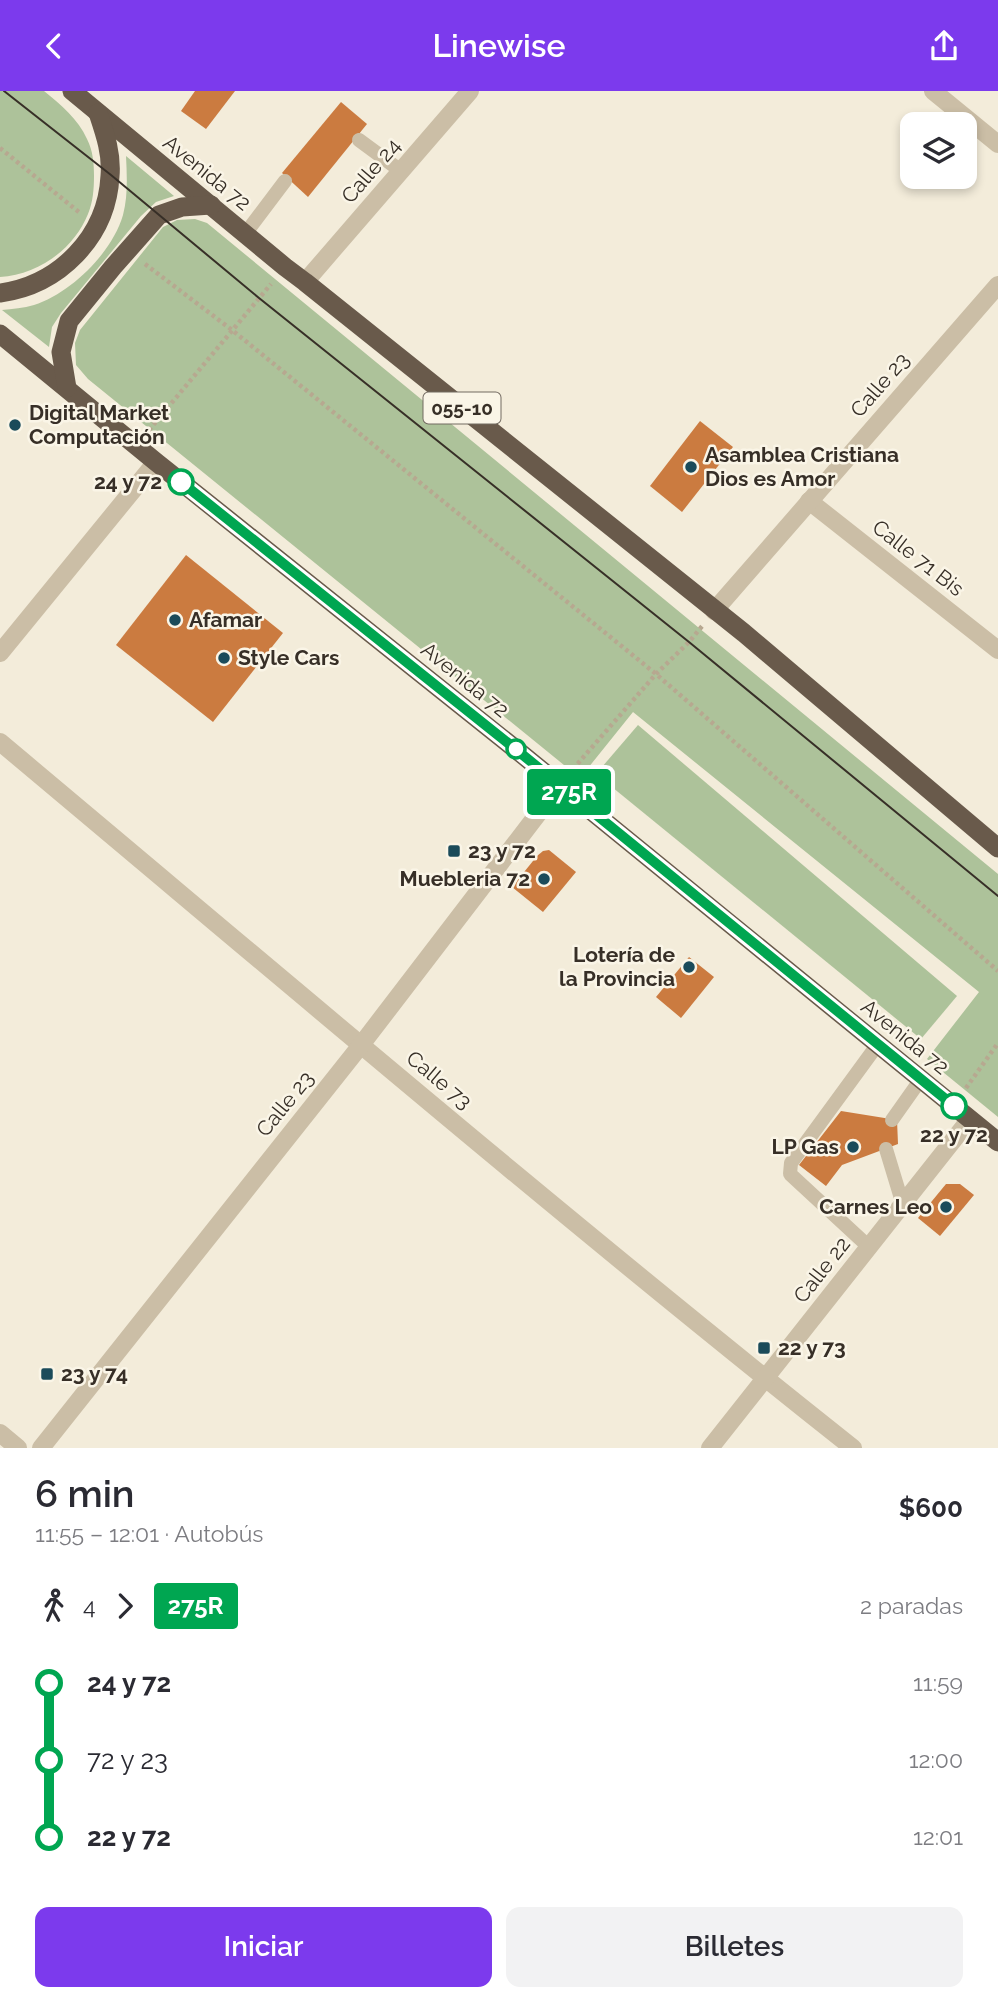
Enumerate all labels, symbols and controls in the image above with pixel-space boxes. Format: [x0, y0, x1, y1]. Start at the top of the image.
icon: back [35, 27, 73, 65]
text: Linewise [432, 27, 566, 64]
icon: share [925, 27, 963, 65]
map controls [900, 112, 977, 189]
button: layers [900, 112, 977, 189]
street label: Avenida 72 [158, 130, 256, 216]
street label: Calle 24 [336, 133, 405, 208]
street label: Calle 23 [845, 347, 914, 422]
road number: 055-10 [424, 393, 500, 423]
place label: Digital Market Computación [29, 400, 169, 449]
marker: Digital Market Computación [7, 417, 23, 433]
place label: Asamblea Cristiana Dios es Amor [705, 442, 899, 491]
marker: Asamblea Cristiana Dios es Amor [683, 459, 699, 475]
place label: 24 y 72 [94, 469, 162, 494]
marker: 24 y 72 [168, 469, 194, 495]
street label: Calle 71 Bis [868, 514, 969, 601]
place label: Afamar [189, 607, 262, 632]
marker: Afamar [167, 612, 183, 628]
street label: Avenida 72 [416, 637, 514, 723]
place label: Style Cars [238, 645, 339, 670]
marker: Style Cars [216, 650, 232, 666]
unlabelled marker [506, 739, 526, 759]
line badge: 275R [520, 769, 618, 815]
text: 275R [541, 777, 597, 806]
place label: 23 y 72 [468, 838, 536, 863]
marker: 23 y 72 [446, 843, 462, 859]
place label: Muebleria 72 [400, 866, 530, 891]
marker: Muebleria 72 [536, 871, 552, 887]
place label: Lotería de la Provincia [559, 942, 675, 991]
marker: Lotería de la Provincia [681, 959, 697, 975]
street label: Avenida 72 [856, 994, 954, 1080]
street label: Calle 73 [402, 1045, 477, 1114]
street label: Calle 23 [251, 1066, 319, 1142]
marker: 22 y 72 [941, 1093, 967, 1119]
place label: 22 y 72 [920, 1122, 988, 1147]
place label: LP Gas [772, 1134, 839, 1159]
marker: LP Gas [845, 1139, 861, 1155]
place label: Carnes Leo [819, 1194, 932, 1219]
marker: Carnes Leo [938, 1199, 954, 1215]
street label: Calle 22 [788, 1232, 855, 1308]
place label: 22 y 73 [778, 1335, 846, 1360]
marker: 22 y 73 [756, 1340, 772, 1356]
place label: 23 y 74 [61, 1361, 128, 1386]
marker: 23 y 74 [39, 1366, 55, 1382]
text: 6 min [35, 1471, 135, 1516]
text: $600 [899, 1493, 963, 1523]
text: 11:55 – 12:01 · Autobús [35, 1520, 263, 1547]
icon: walk [35, 1587, 73, 1625]
icon: forward [106, 1587, 144, 1625]
text: 275R [168, 1591, 224, 1620]
text: 4 [83, 1592, 96, 1619]
text: 2 paradas [860, 1592, 963, 1619]
text: 24 y 72 [87, 1668, 171, 1698]
text: 11:59 [913, 1669, 963, 1696]
text: 72 y 23 [87, 1745, 168, 1775]
text: 12:00 [909, 1746, 963, 1773]
text: 22 y 72 [87, 1822, 171, 1852]
text: 12:01 [913, 1823, 963, 1850]
button: Iniciar [35, 1907, 492, 1987]
button: Billetes [506, 1907, 963, 1987]

